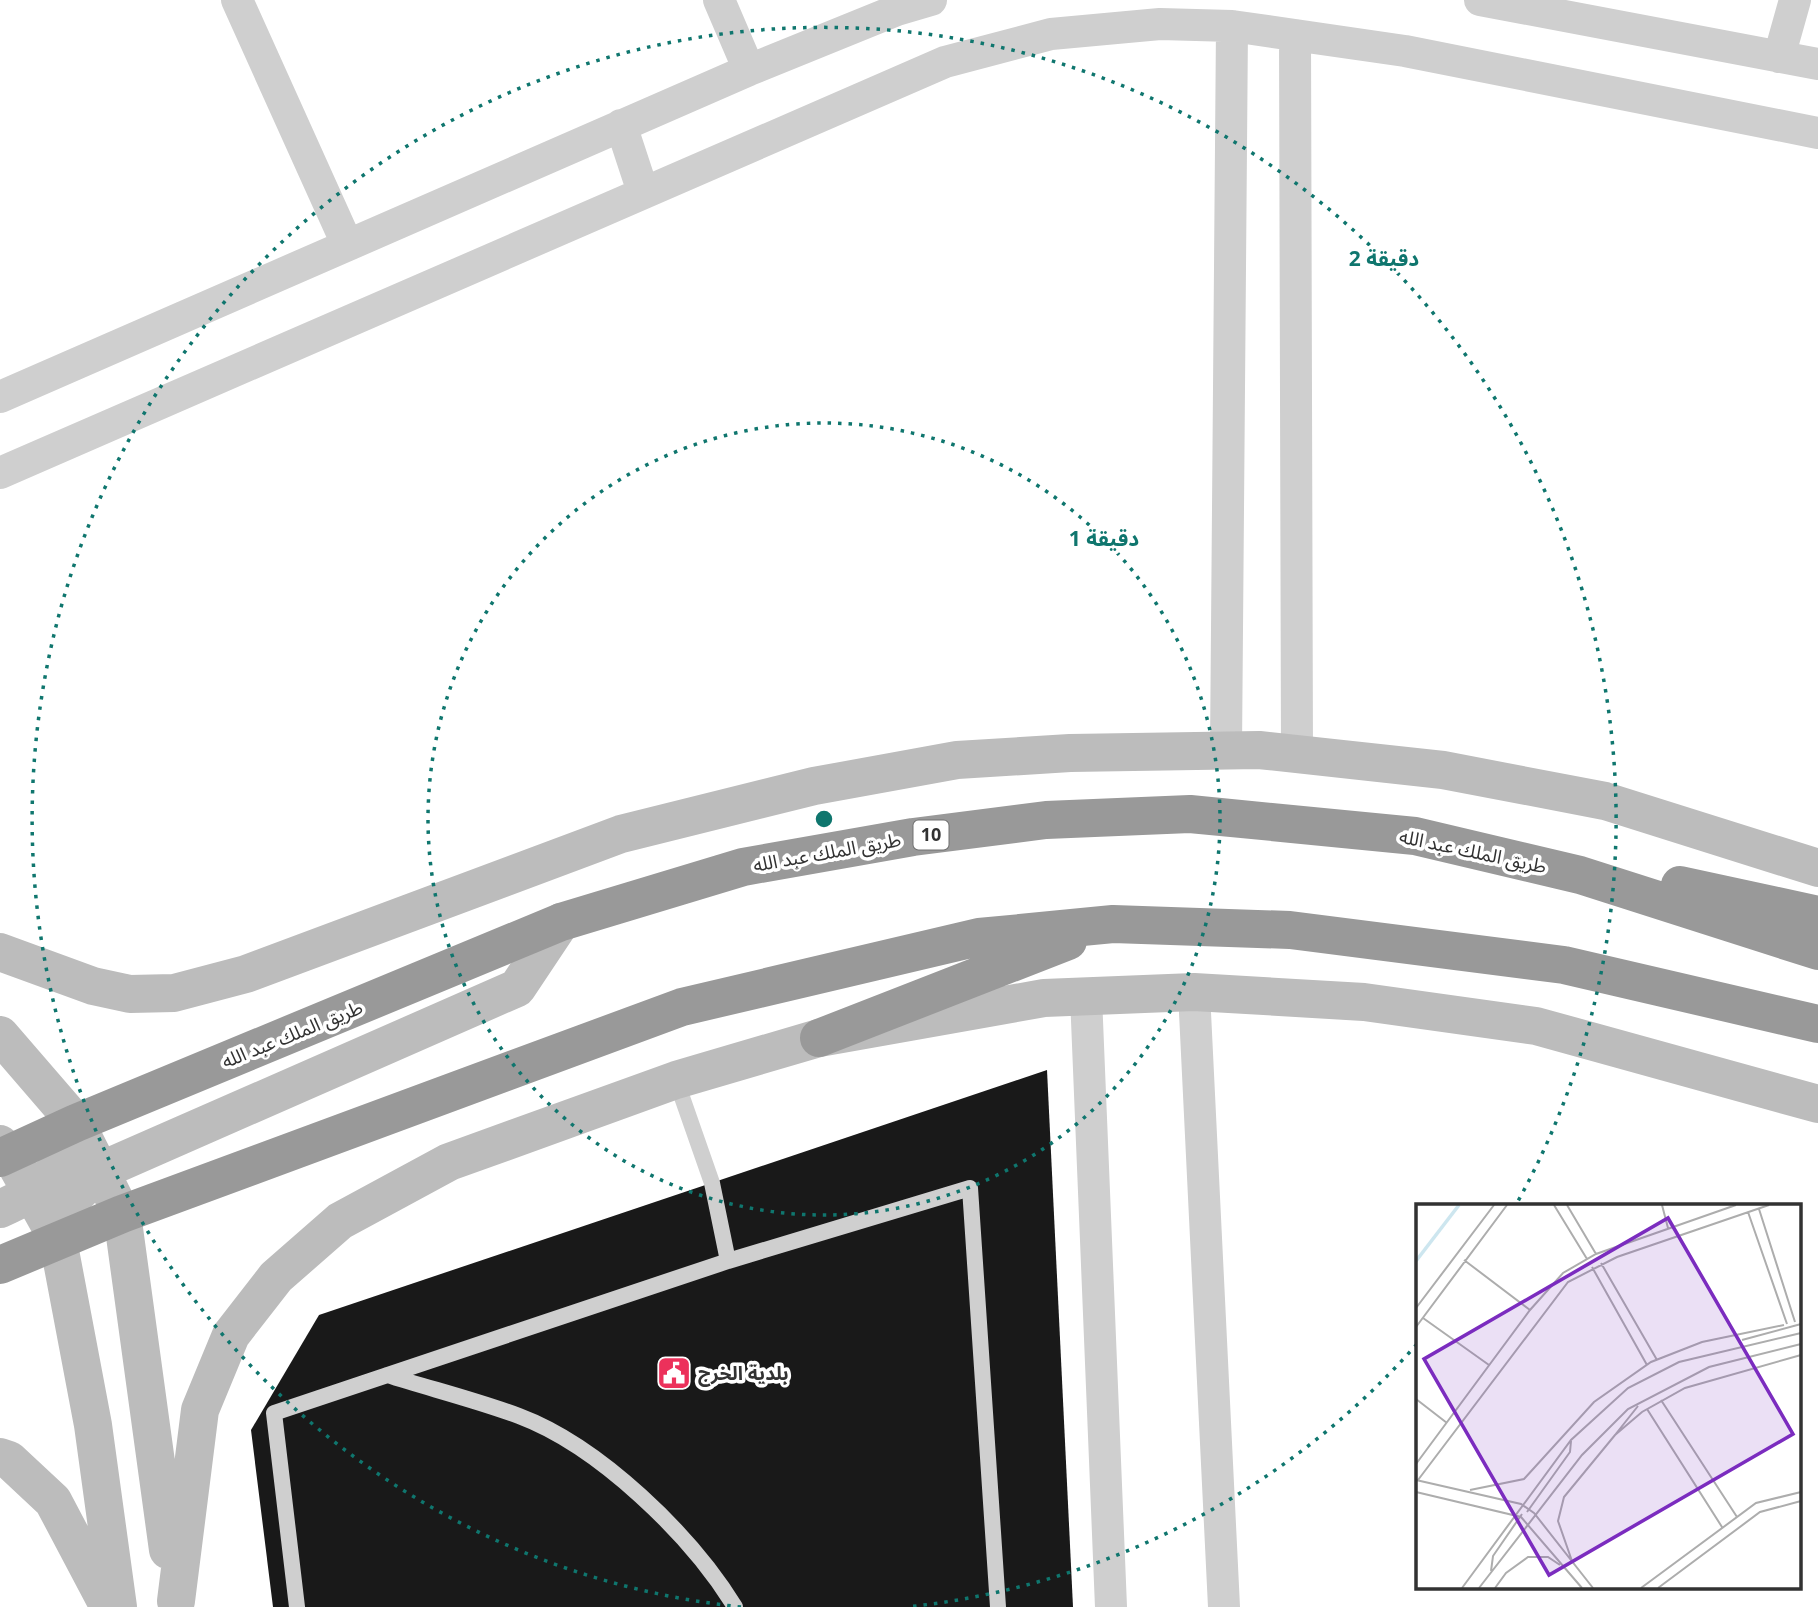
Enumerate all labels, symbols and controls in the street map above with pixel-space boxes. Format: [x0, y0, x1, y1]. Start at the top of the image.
text: 2 دقيقة [1349, 244, 1419, 272]
text: 1 دقيقة [1069, 524, 1139, 552]
centre of rings [812, 807, 836, 831]
road number: 10 [914, 820, 948, 850]
street label: طريق الملك عبد الله [1397, 823, 1549, 879]
street label: طريق الملك عبد الله [751, 826, 903, 878]
street label: طريق الملك عبد الله [218, 994, 366, 1074]
inset map [1416, 1204, 1800, 1590]
public building icon: بلدية الخرج [655, 1354, 693, 1392]
place label: بلدية الخرج [698, 1360, 789, 1387]

